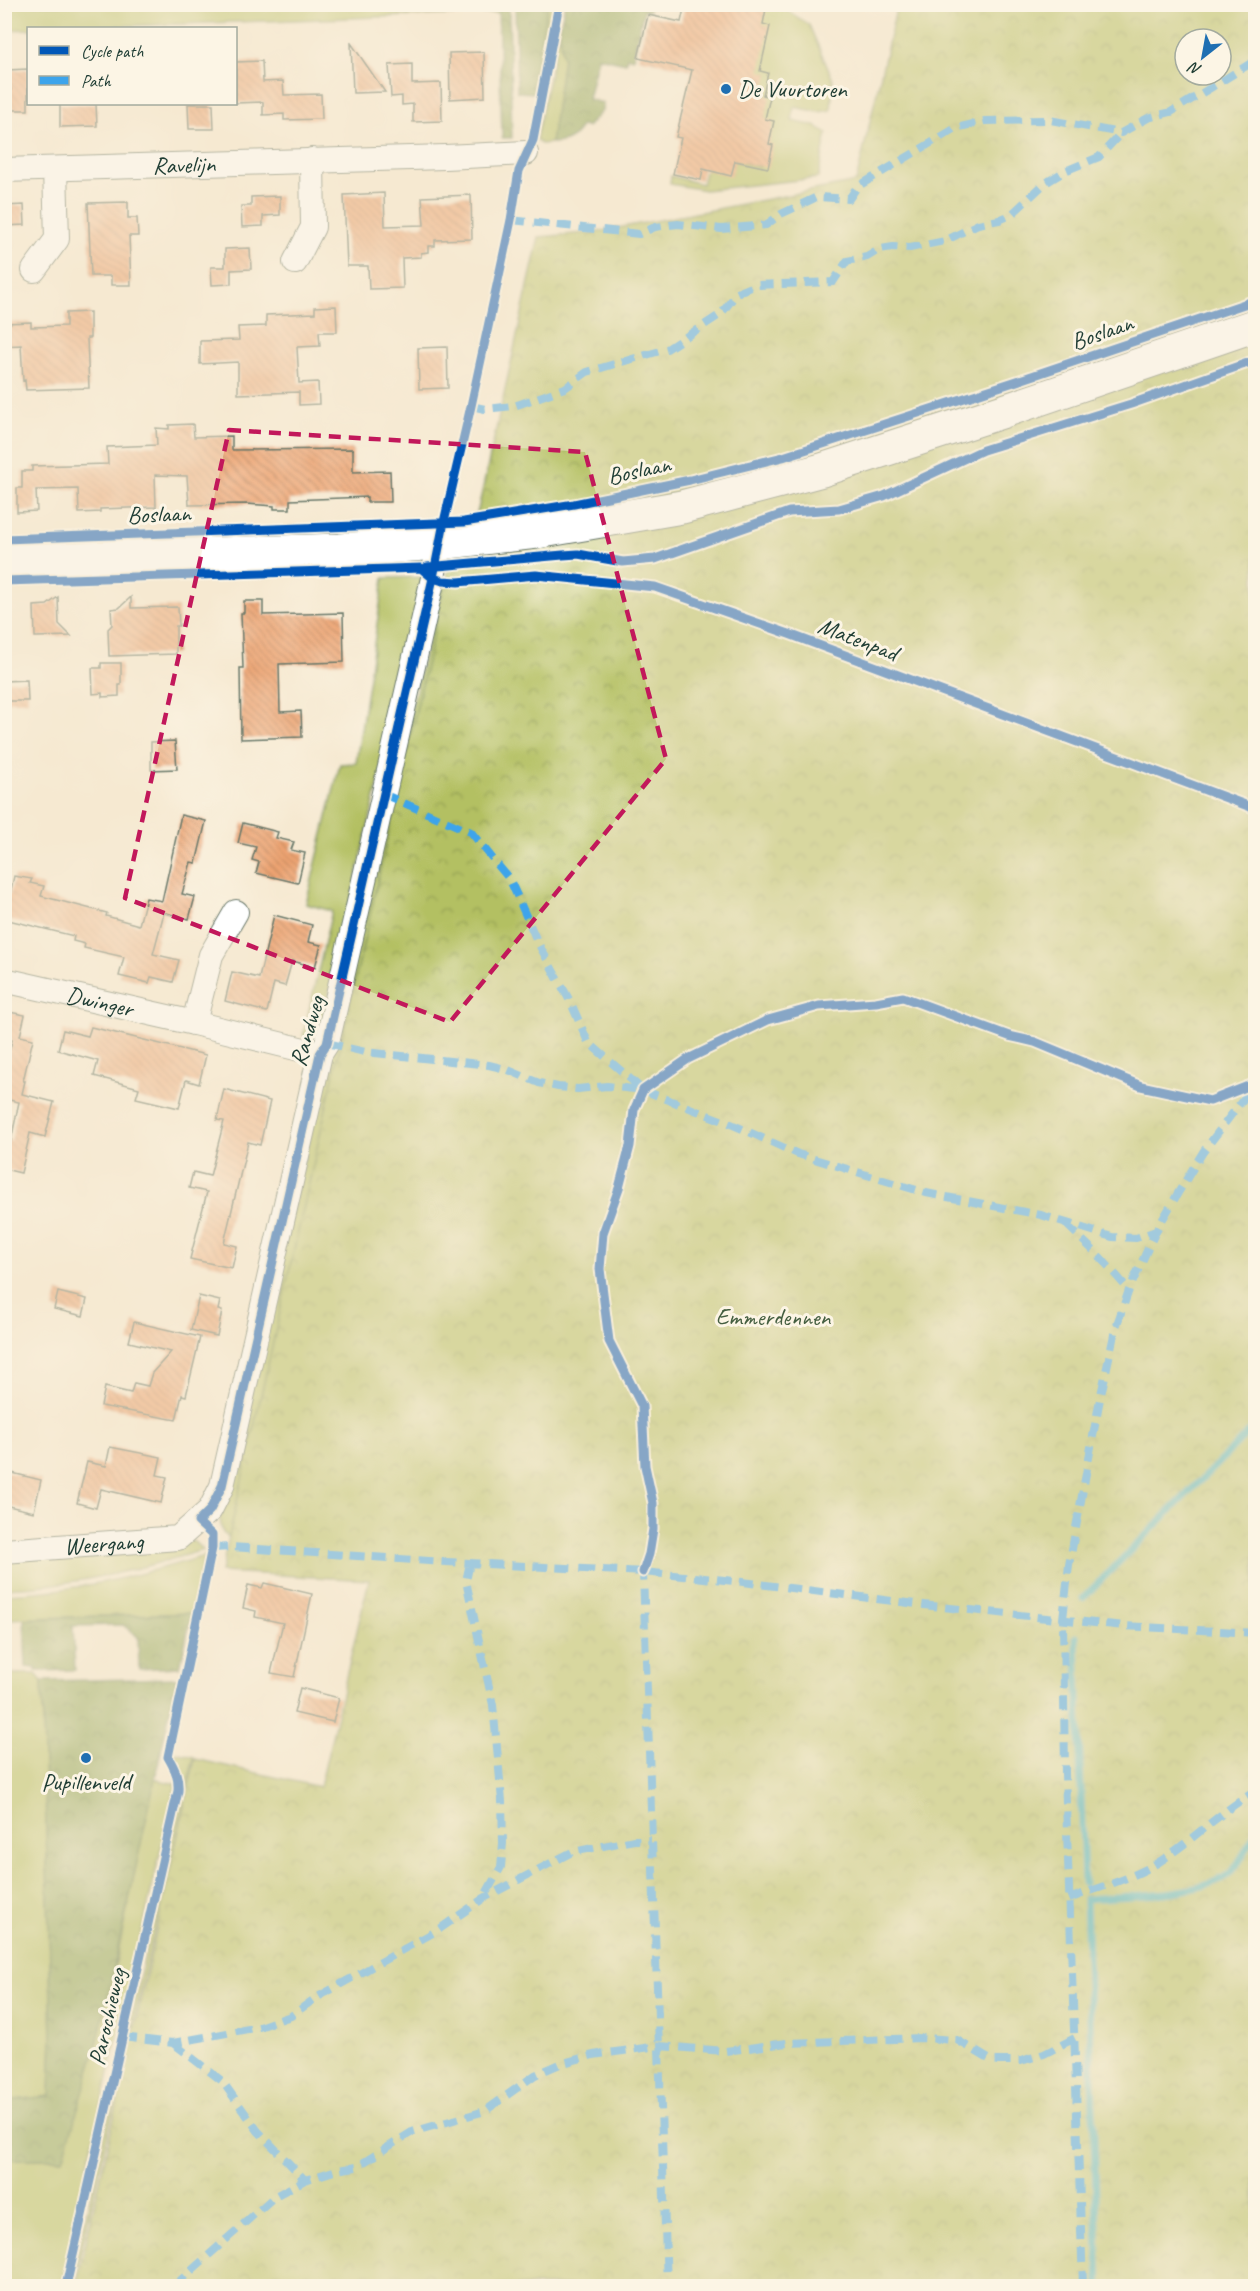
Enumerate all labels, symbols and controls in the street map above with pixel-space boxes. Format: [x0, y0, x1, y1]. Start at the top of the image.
legend [27, 27, 237, 105]
north arrow [1173, 27, 1233, 87]
text: Cycle path [81, 40, 144, 62]
text: N [1184, 56, 1205, 80]
text: Path [81, 70, 111, 92]
place label: De Vuurtoren [738, 74, 848, 104]
marker: De Vuurtoren [719, 82, 733, 96]
street label: Ravelijn [152, 149, 217, 181]
street label: Boslaan [1067, 307, 1138, 357]
street label: Boslaan [605, 448, 674, 491]
street label: Boslaan [127, 498, 192, 530]
street label: Matenpad [814, 610, 905, 669]
street label: Dwinger [63, 980, 138, 1024]
street label: Randweg [283, 991, 332, 1070]
park label: Emmerdennen [716, 1302, 832, 1332]
street label: Weergang [63, 1526, 146, 1561]
marker: Pupillenveld [79, 1751, 93, 1765]
place label: Pupillenveld [42, 1767, 134, 1797]
street label: Parochieweg [81, 1963, 133, 2068]

